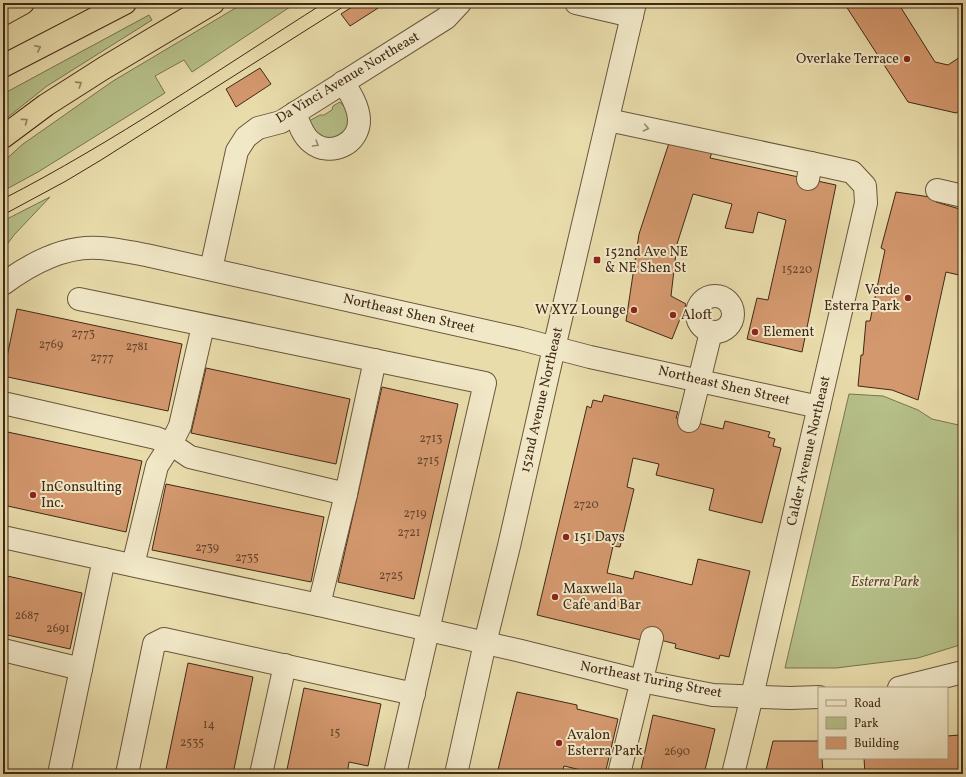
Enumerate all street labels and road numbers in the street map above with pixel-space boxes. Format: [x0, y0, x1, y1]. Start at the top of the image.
street label: Da Vinci Avenue Northeast [273, 27, 423, 128]
street label: Northeast Shen Street [341, 290, 477, 338]
street label: 152nd Avenue Northeast [516, 325, 568, 475]
street label: Northeast Shen Street [656, 362, 792, 410]
street label: Calder Avenue Northeast [782, 374, 836, 528]
street label: Northeast Turing Street [578, 657, 724, 703]

